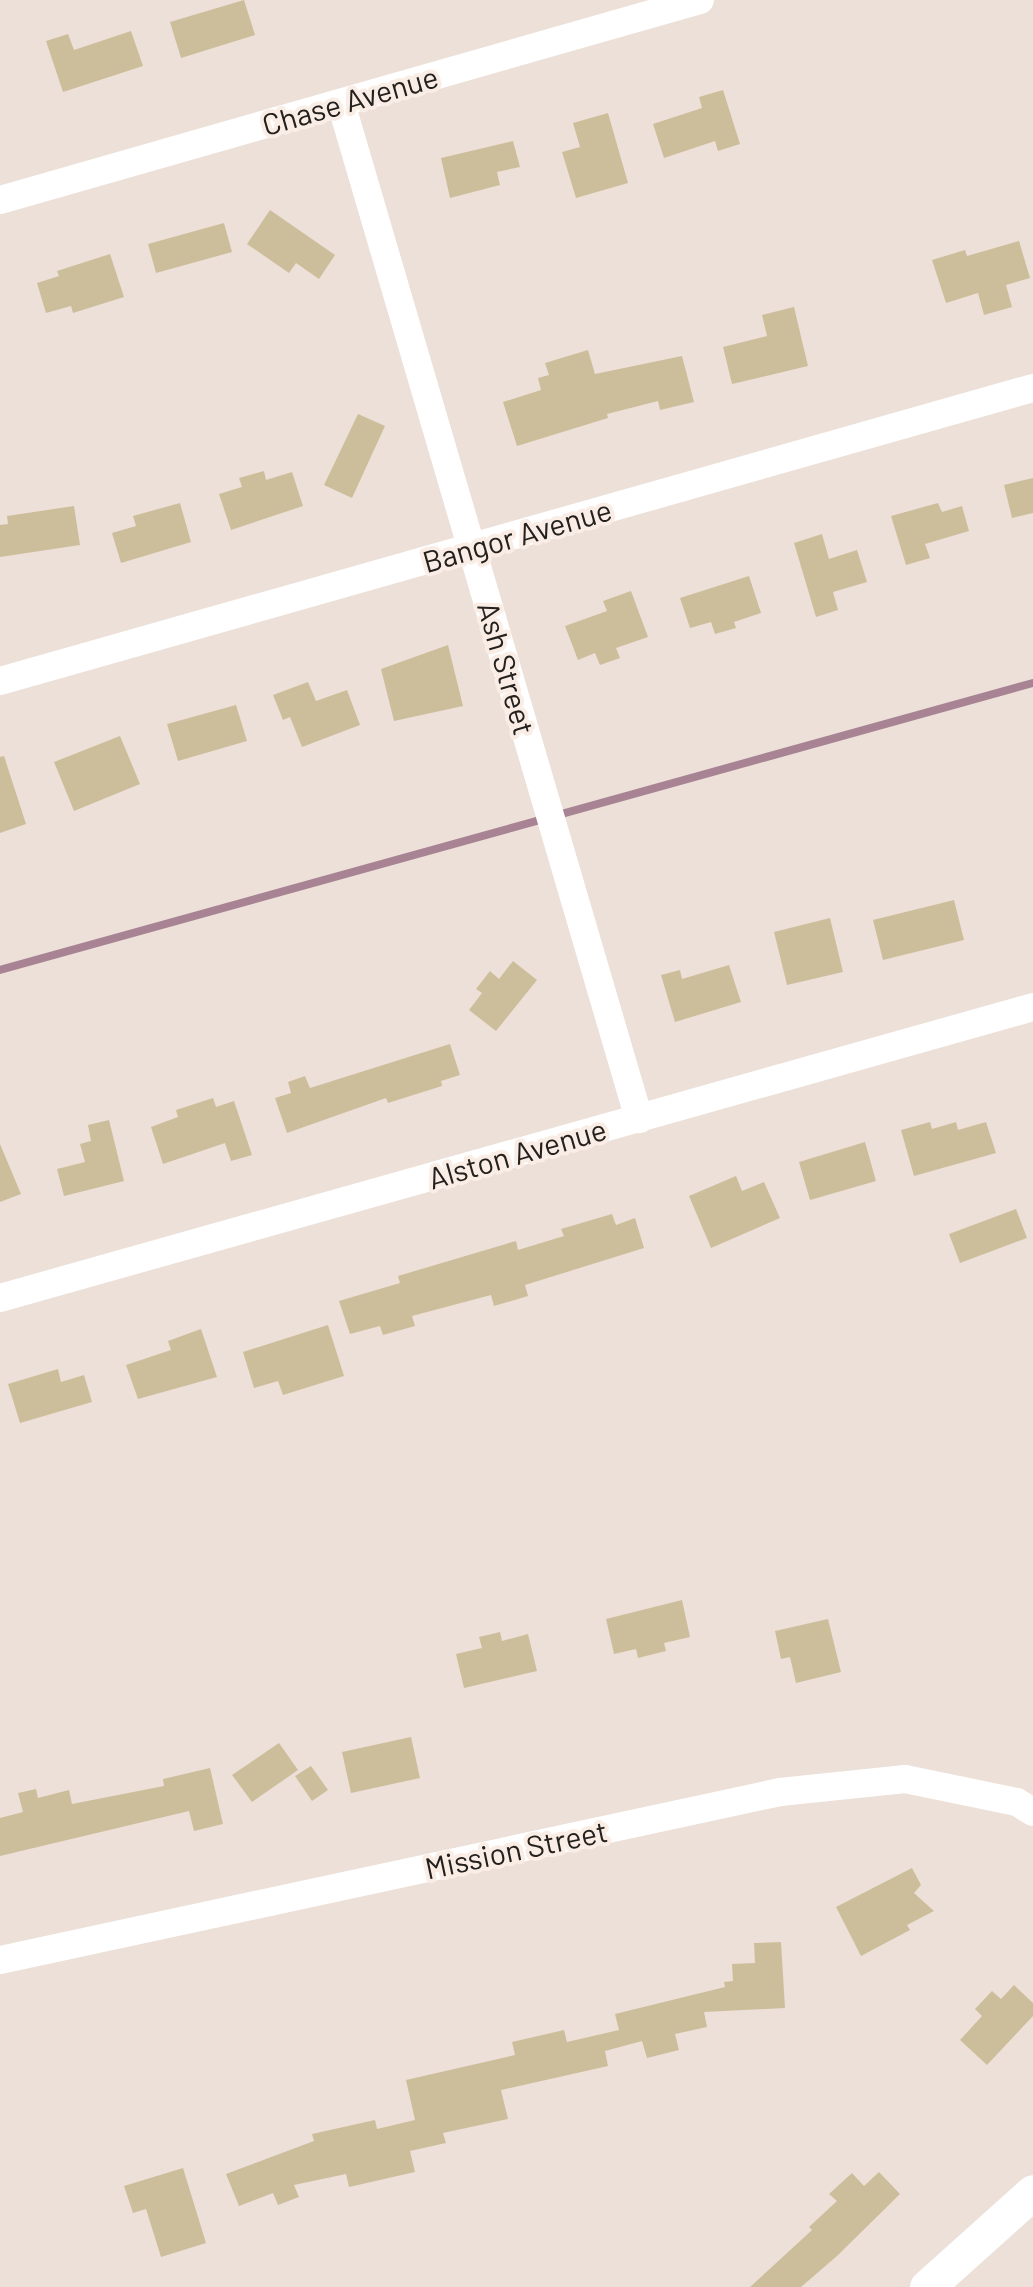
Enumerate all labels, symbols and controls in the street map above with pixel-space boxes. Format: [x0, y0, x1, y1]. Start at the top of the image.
street label: Chase Avenue [258, 58, 442, 142]
street label: Bangor Avenue [418, 491, 616, 579]
street label: Ash Street [471, 597, 543, 739]
street label: Alston Avenue [424, 1110, 610, 1196]
street label: Mission Street [421, 1812, 611, 1886]

